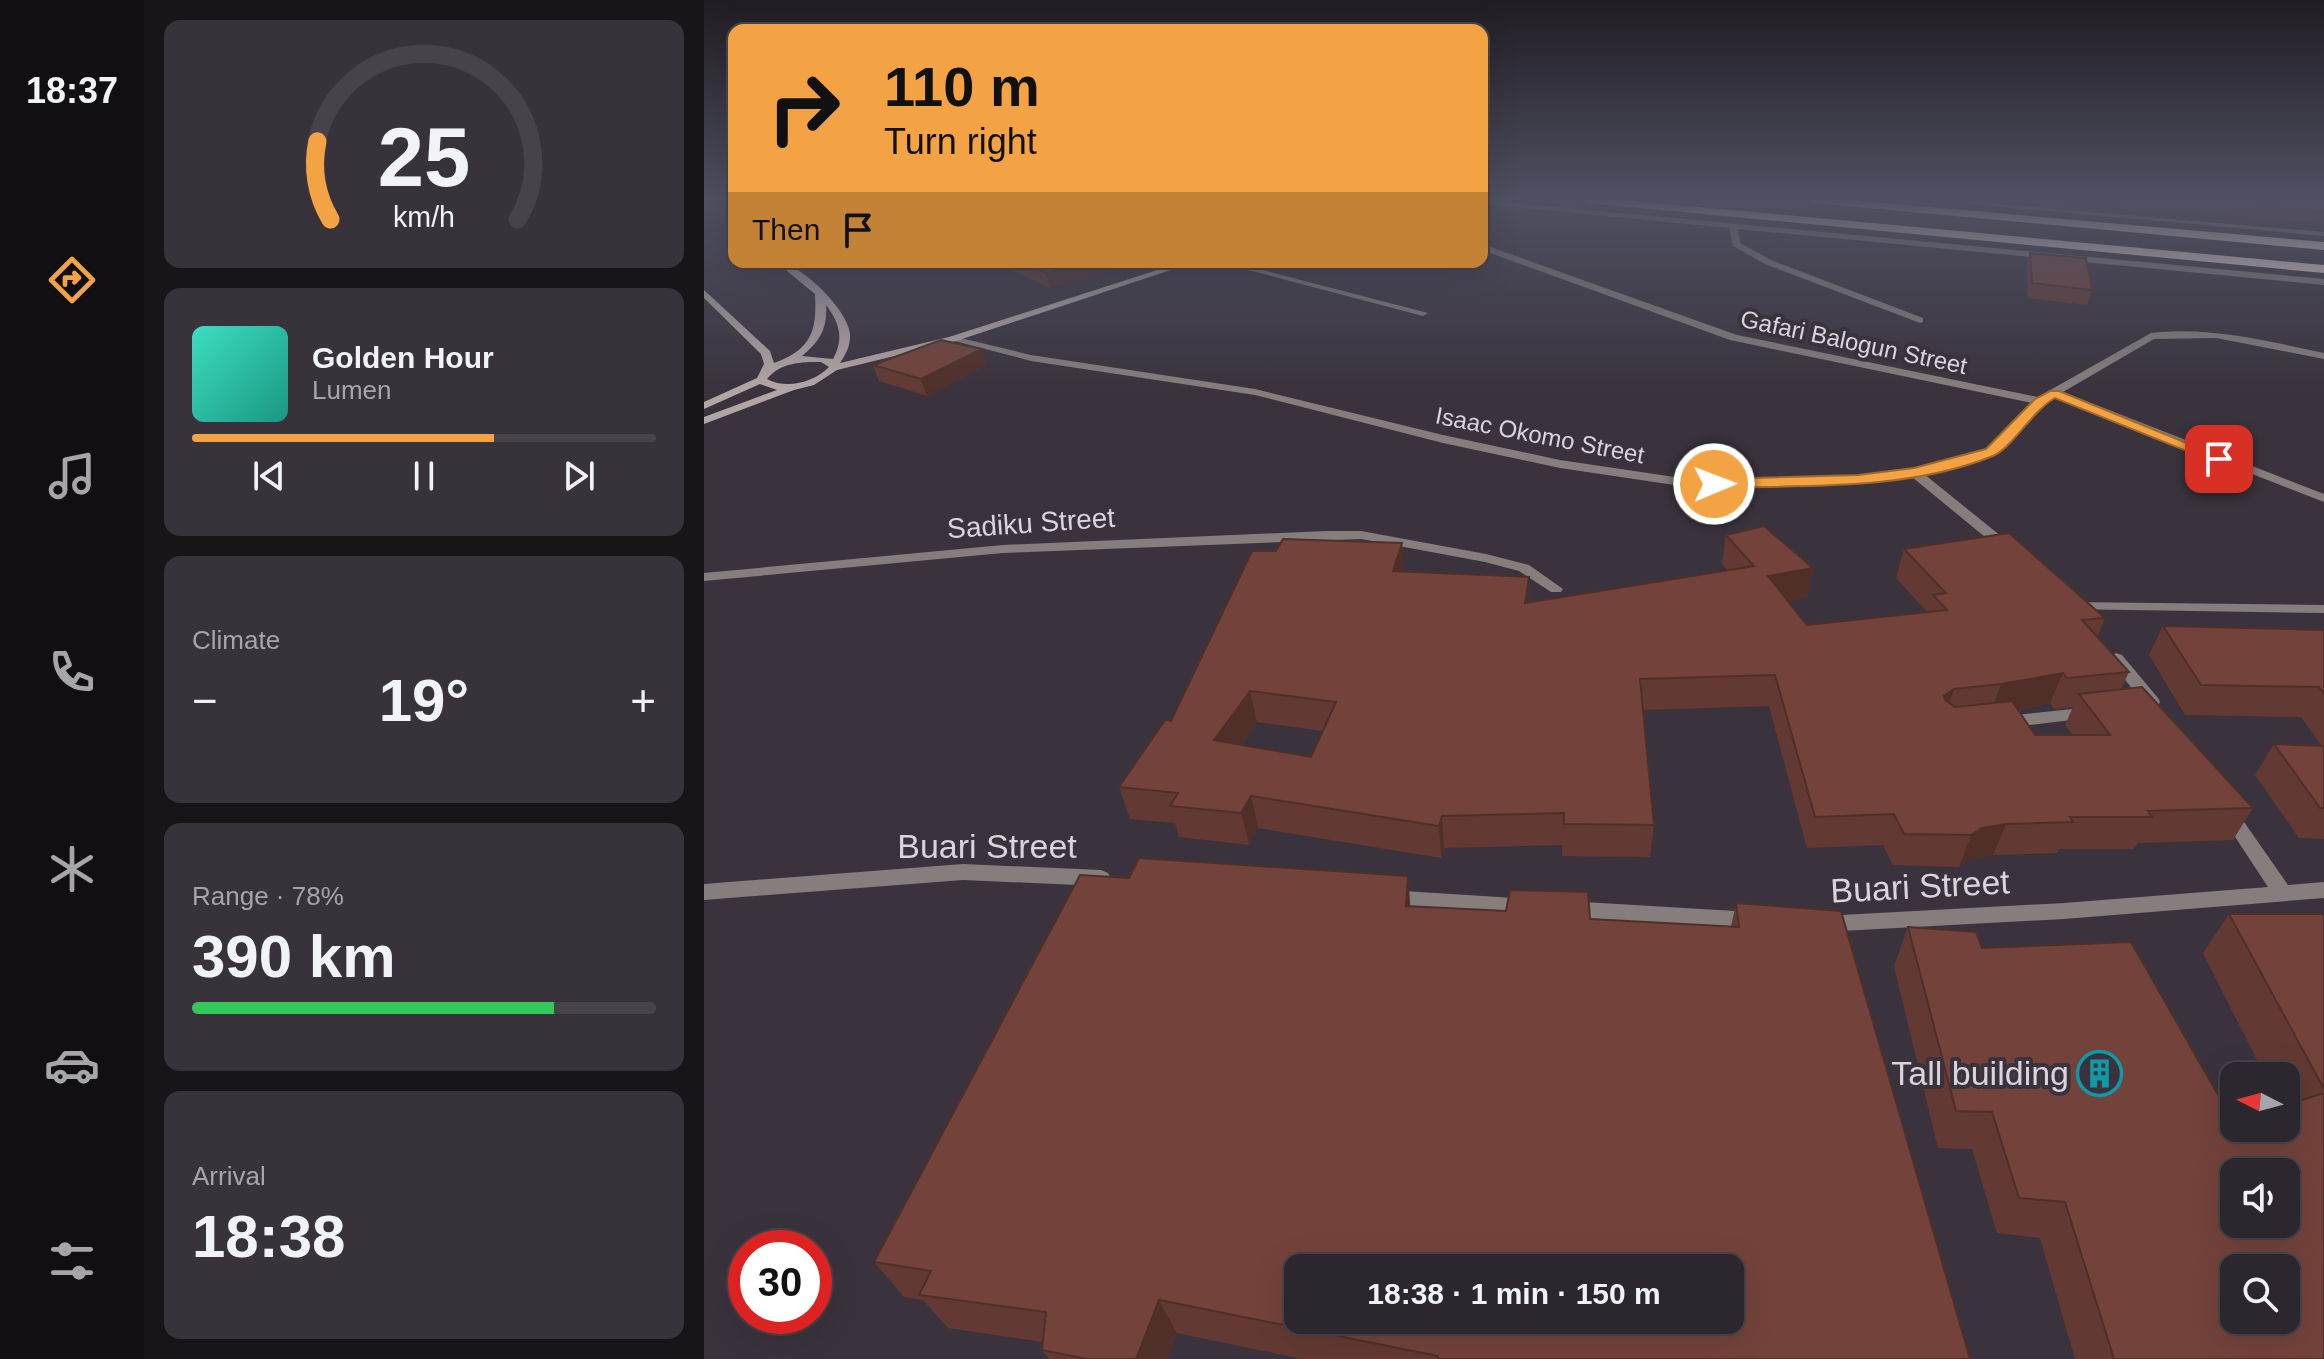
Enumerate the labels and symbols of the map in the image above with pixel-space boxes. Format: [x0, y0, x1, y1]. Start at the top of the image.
street label: Gafari Balogun Street [1738, 305, 1970, 379]
street label: Isaac Okomo Street [1433, 402, 1647, 469]
pin [2185, 425, 2253, 493]
position arrow [1672, 442, 1756, 526]
street label: Sadiku Street [946, 502, 1116, 544]
street label: Buari Street [897, 827, 1077, 865]
street label: Buari Street [1829, 862, 2011, 910]
building icon: Tall building [2076, 1049, 2124, 1097]
place label: Tall building [1891, 1054, 2069, 1092]
north arrow [2220, 1062, 2300, 1142]
speed limit sign: 30 [728, 1230, 832, 1334]

